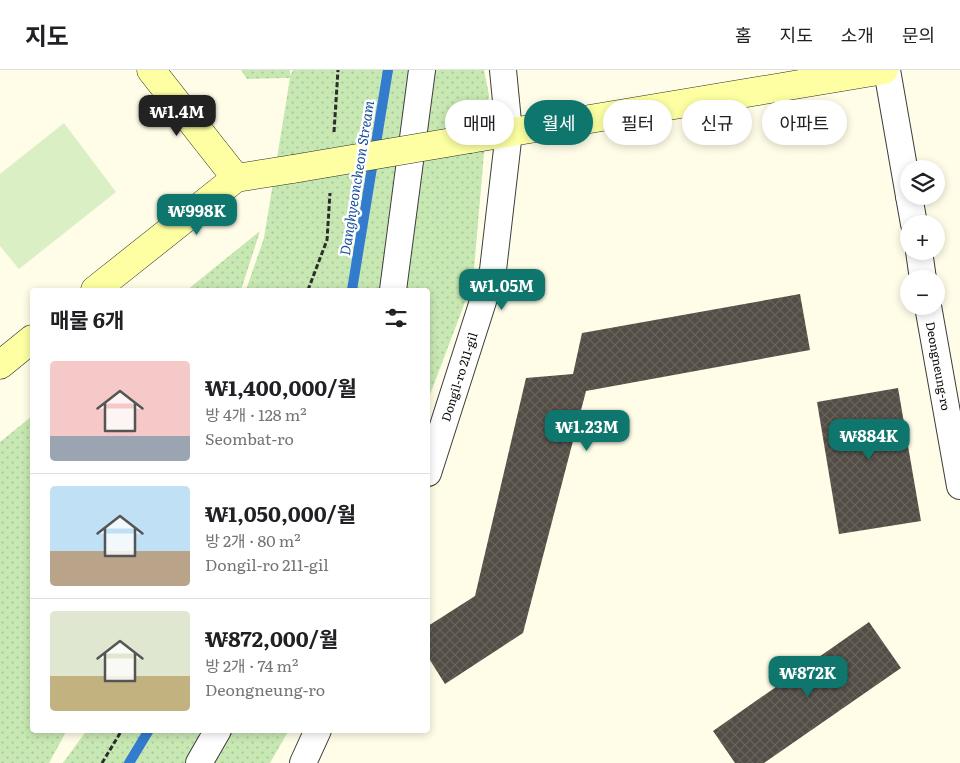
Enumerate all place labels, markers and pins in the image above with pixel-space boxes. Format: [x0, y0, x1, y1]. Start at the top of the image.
pin: ₩1.4M [142, 94, 212, 137]
pin: ₩998K [162, 194, 232, 236]
pin: ₩1.05M [461, 268, 543, 311]
pin: ₩1.23M [546, 410, 628, 452]
pin: ₩884K [834, 418, 904, 461]
pin: ₩872K [773, 656, 843, 698]

